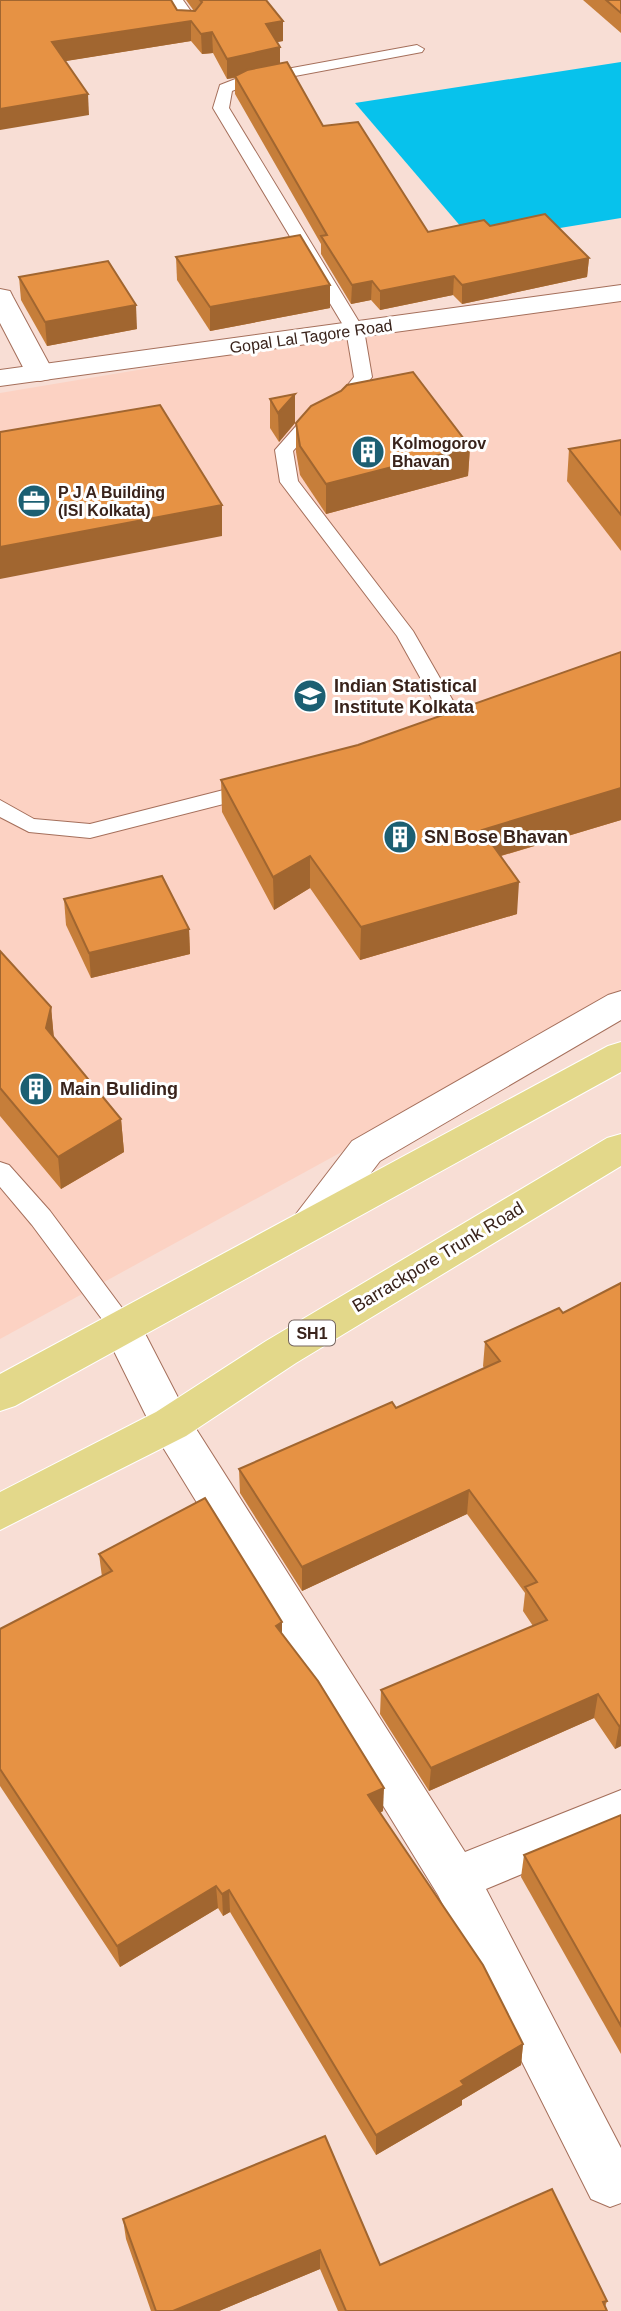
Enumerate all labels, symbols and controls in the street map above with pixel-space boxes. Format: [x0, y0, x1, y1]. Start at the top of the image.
street label: Gopal Lal Tagore Road [229, 317, 394, 356]
building icon: Kolmogorov Bhavan [349, 433, 387, 471]
place label: Kolmogorov Bhavan [392, 435, 486, 470]
office icon: P J A Building (ISI Kolkata) [15, 482, 53, 520]
place label: P J A Building (ISI Kolkata) [58, 484, 165, 519]
place label: Indian Statistical Institute Kolkata [334, 676, 477, 717]
school or university icon: Indian Statistical Institute Kolkata [291, 677, 329, 715]
building icon: SN Bose Bhavan [381, 818, 419, 856]
place label: SN Bose Bhavan [424, 827, 568, 847]
building icon: Main Buliding [17, 1070, 55, 1108]
place label: Main Buliding [60, 1079, 178, 1099]
street label: Barrackpore Trunk Road [349, 1198, 527, 1316]
road number: SH1 [289, 1320, 335, 1345]

